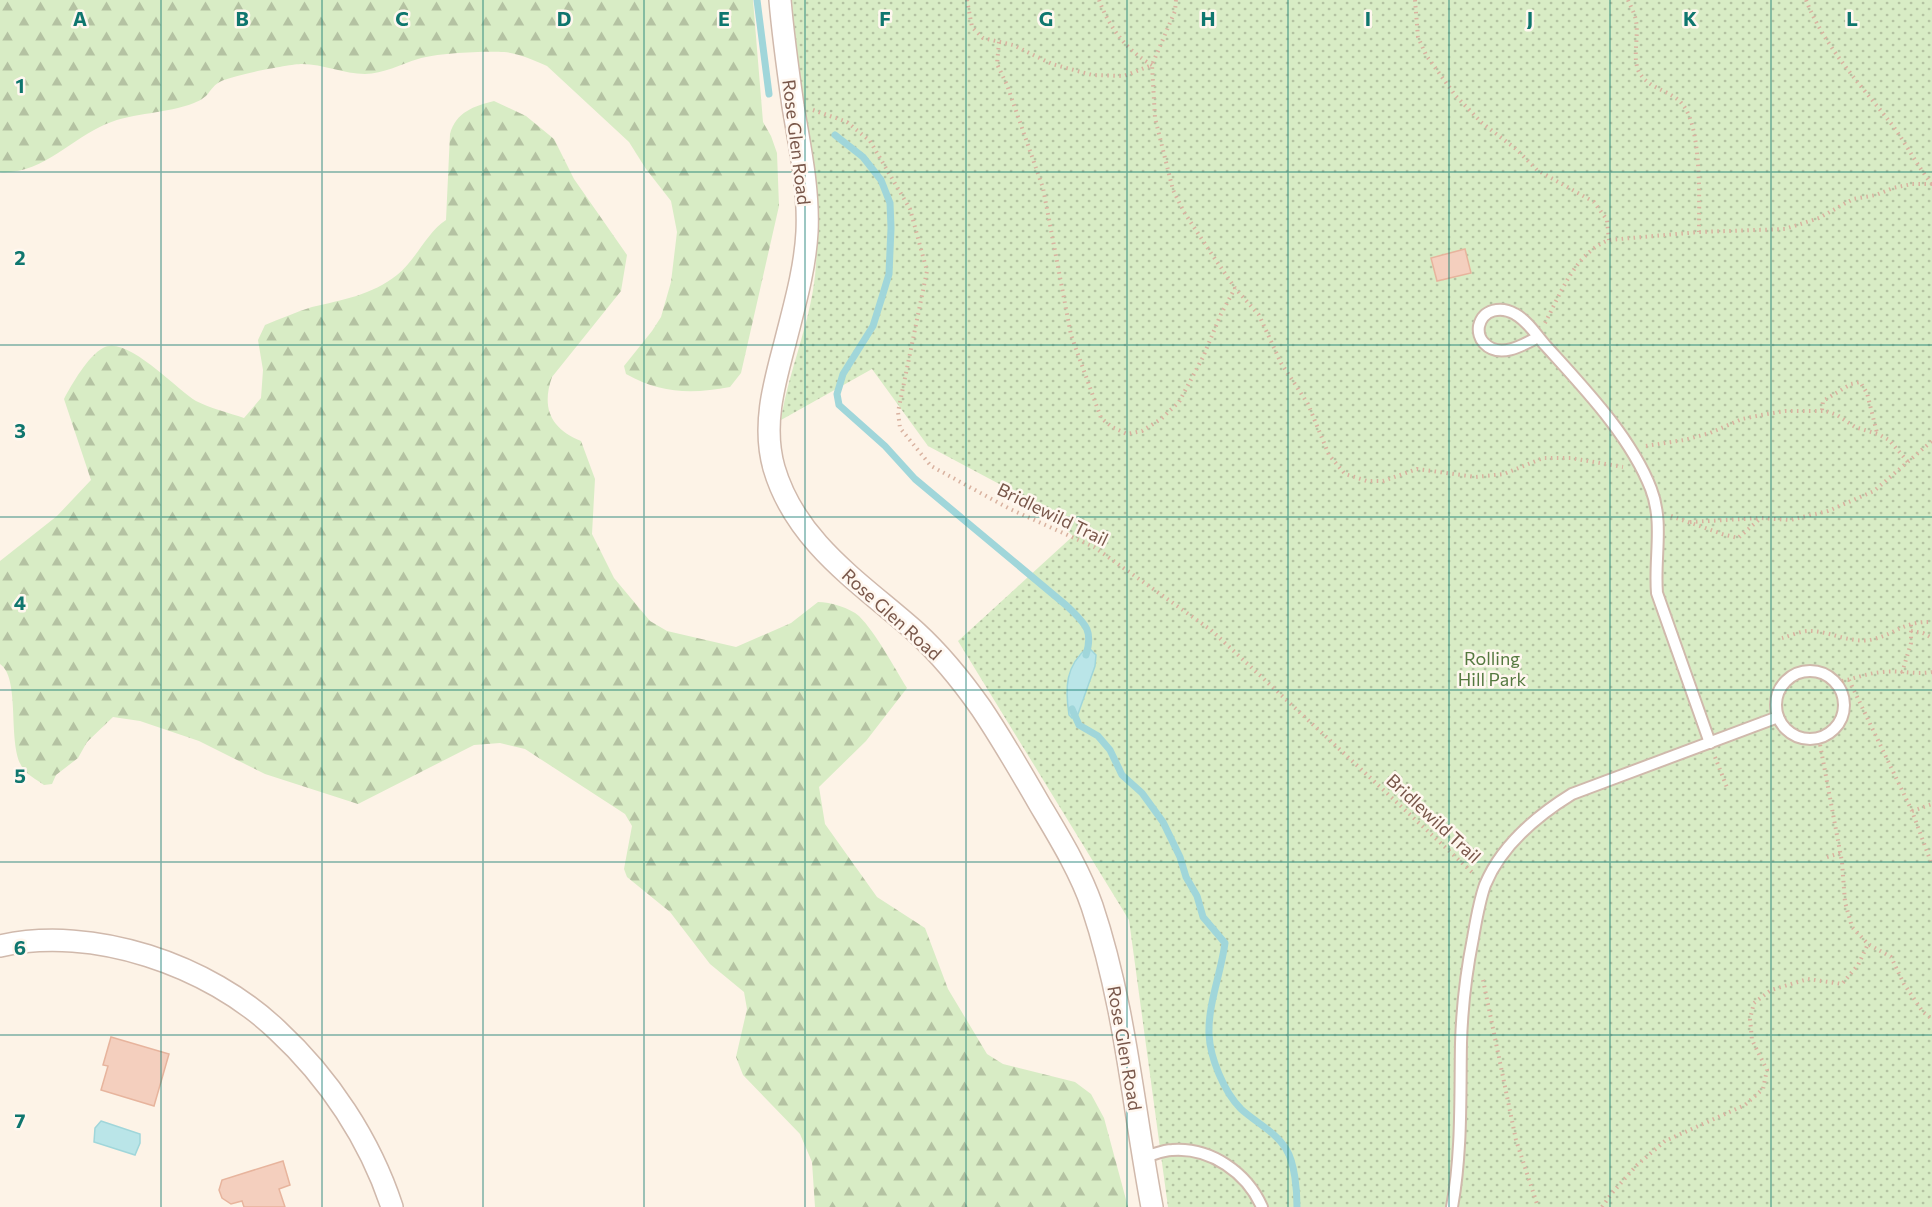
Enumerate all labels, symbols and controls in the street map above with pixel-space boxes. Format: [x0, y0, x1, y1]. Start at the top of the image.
text: A [73, 6, 87, 30]
text: B [235, 6, 249, 30]
text: C [395, 6, 409, 30]
text: D [557, 6, 571, 30]
text: E [718, 6, 730, 30]
text: F [879, 6, 891, 30]
text: G [1039, 6, 1053, 30]
text: H [1201, 6, 1216, 30]
text: I [1365, 6, 1371, 30]
text: J [1527, 6, 1533, 30]
text: K [1683, 6, 1697, 30]
text: L [1846, 6, 1858, 30]
text: 1 [15, 73, 25, 97]
street label: Rose Glen Road [778, 78, 816, 206]
text: 2 [14, 245, 26, 269]
text: 3 [14, 418, 26, 442]
street label: Bridlewild Trail [994, 478, 1112, 550]
street label: Rose Glen Road [838, 564, 946, 664]
text: 4 [14, 590, 26, 614]
park label: Rolling Hill Park [1458, 647, 1526, 690]
text: 5 [14, 763, 26, 787]
street label: Bridlewild Trail [1382, 769, 1486, 867]
text: 6 [14, 935, 26, 959]
street label: Rose Glen Road [1103, 984, 1147, 1112]
text: 7 [15, 1108, 26, 1132]

